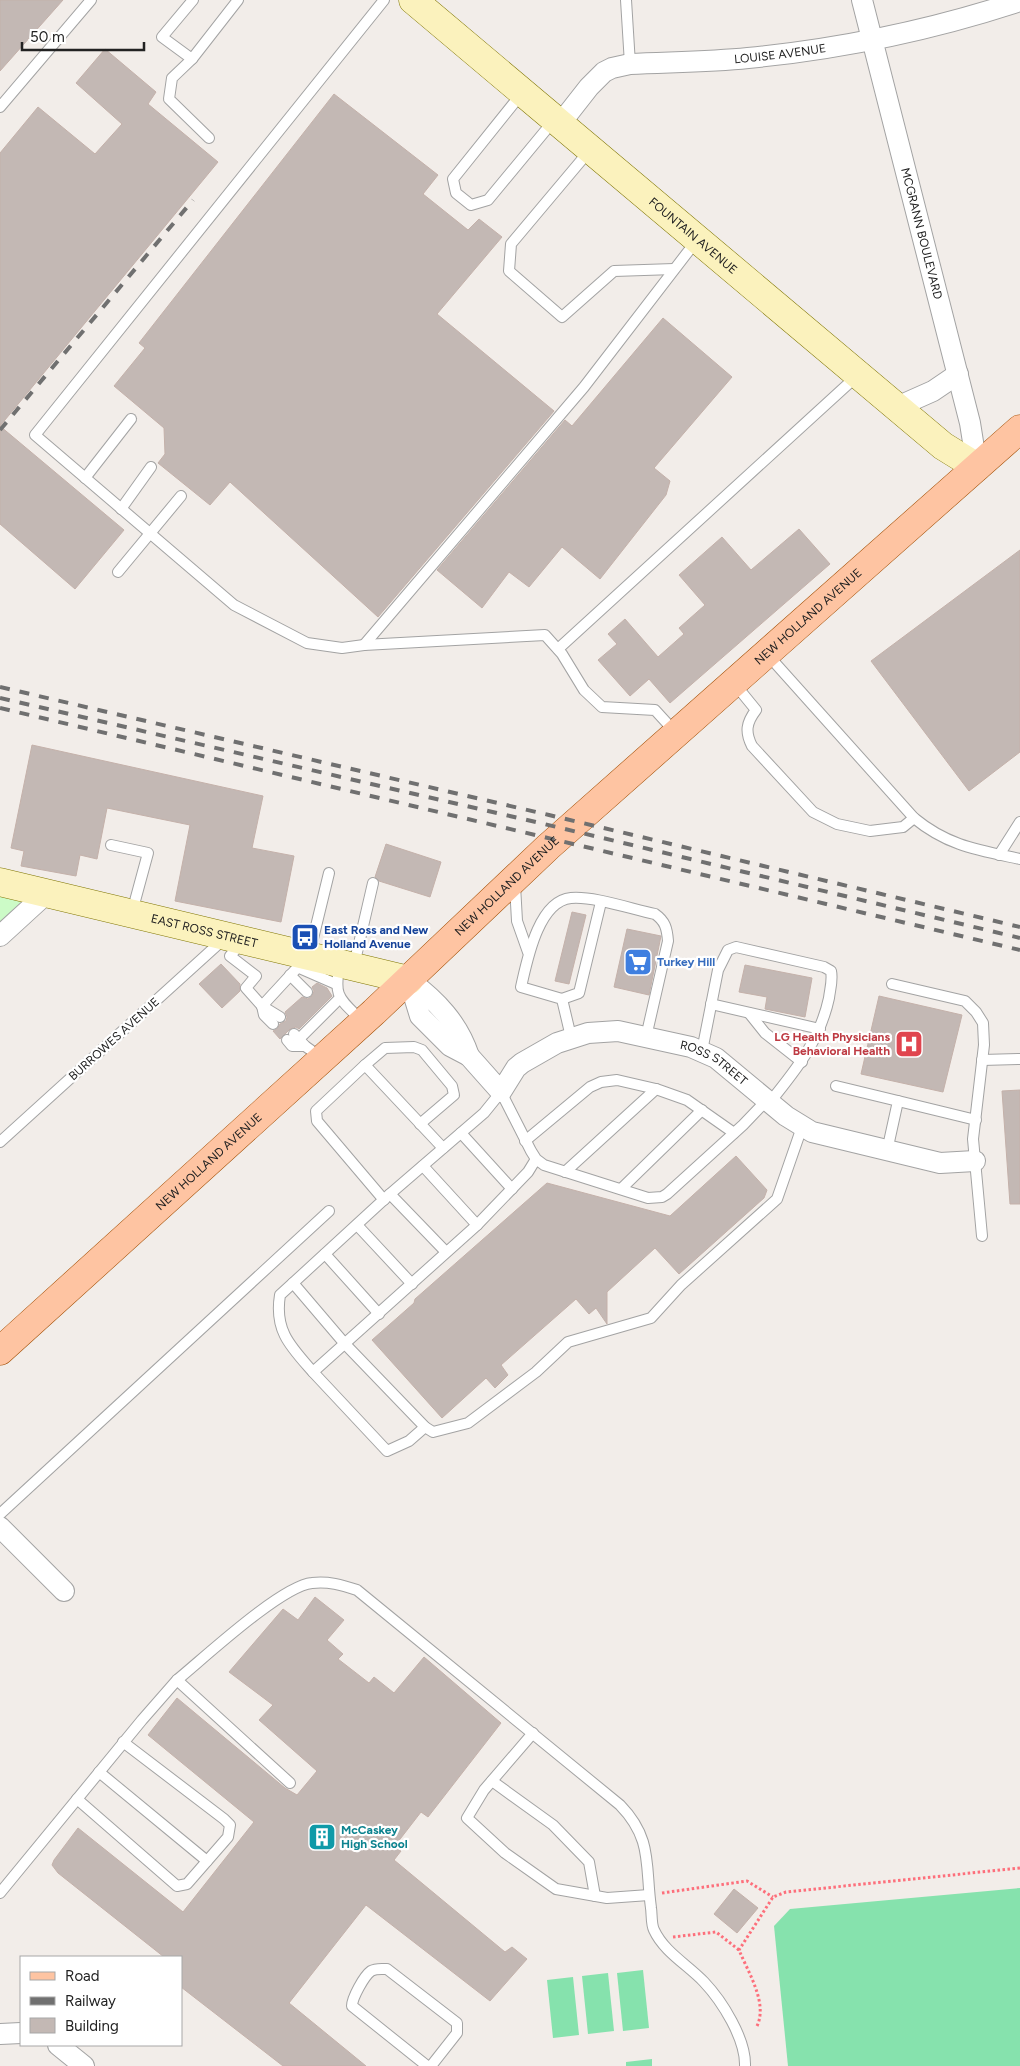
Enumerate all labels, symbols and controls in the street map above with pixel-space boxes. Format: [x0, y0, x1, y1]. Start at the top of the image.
scale bar [22, 20, 145, 52]
text: 50 m [30, 28, 65, 46]
street label: LOUISE AVENUE [733, 41, 827, 66]
street label: MCGRANN BOULEVARD [898, 166, 945, 301]
street label: FOUNTAIN AVENUE [646, 195, 740, 277]
street label: NEW HOLLAND AVENUE [752, 566, 865, 668]
street label: NEW HOLLAND AVENUE [452, 833, 562, 939]
street label: EAST ROSS STREET [150, 911, 259, 951]
bus stop icon: East Ross and New Holland Avenue [290, 922, 320, 952]
place label: East Ross and New Holland Avenue [324, 923, 428, 951]
supermarket icon: Turkey Hill [623, 947, 653, 977]
place label: Turkey Hill [657, 955, 715, 969]
street label: BURROWES AVENUE [66, 995, 162, 1083]
hospital icon: LG Health Physicians Behavioral Health [894, 1029, 924, 1059]
place label: LG Health Physicians Behavioral Health [774, 1030, 890, 1058]
street label: ROSS STREET [679, 1038, 751, 1088]
street label: NEW HOLLAND AVENUE [153, 1110, 265, 1213]
building icon: McCaskey High School [307, 1822, 337, 1852]
place label: McCaskey High School [341, 1823, 408, 1851]
legend [20, 1956, 182, 2046]
text: Road [65, 1967, 100, 1985]
text: Railway [65, 1992, 116, 2010]
text: Building [65, 2017, 119, 2035]

